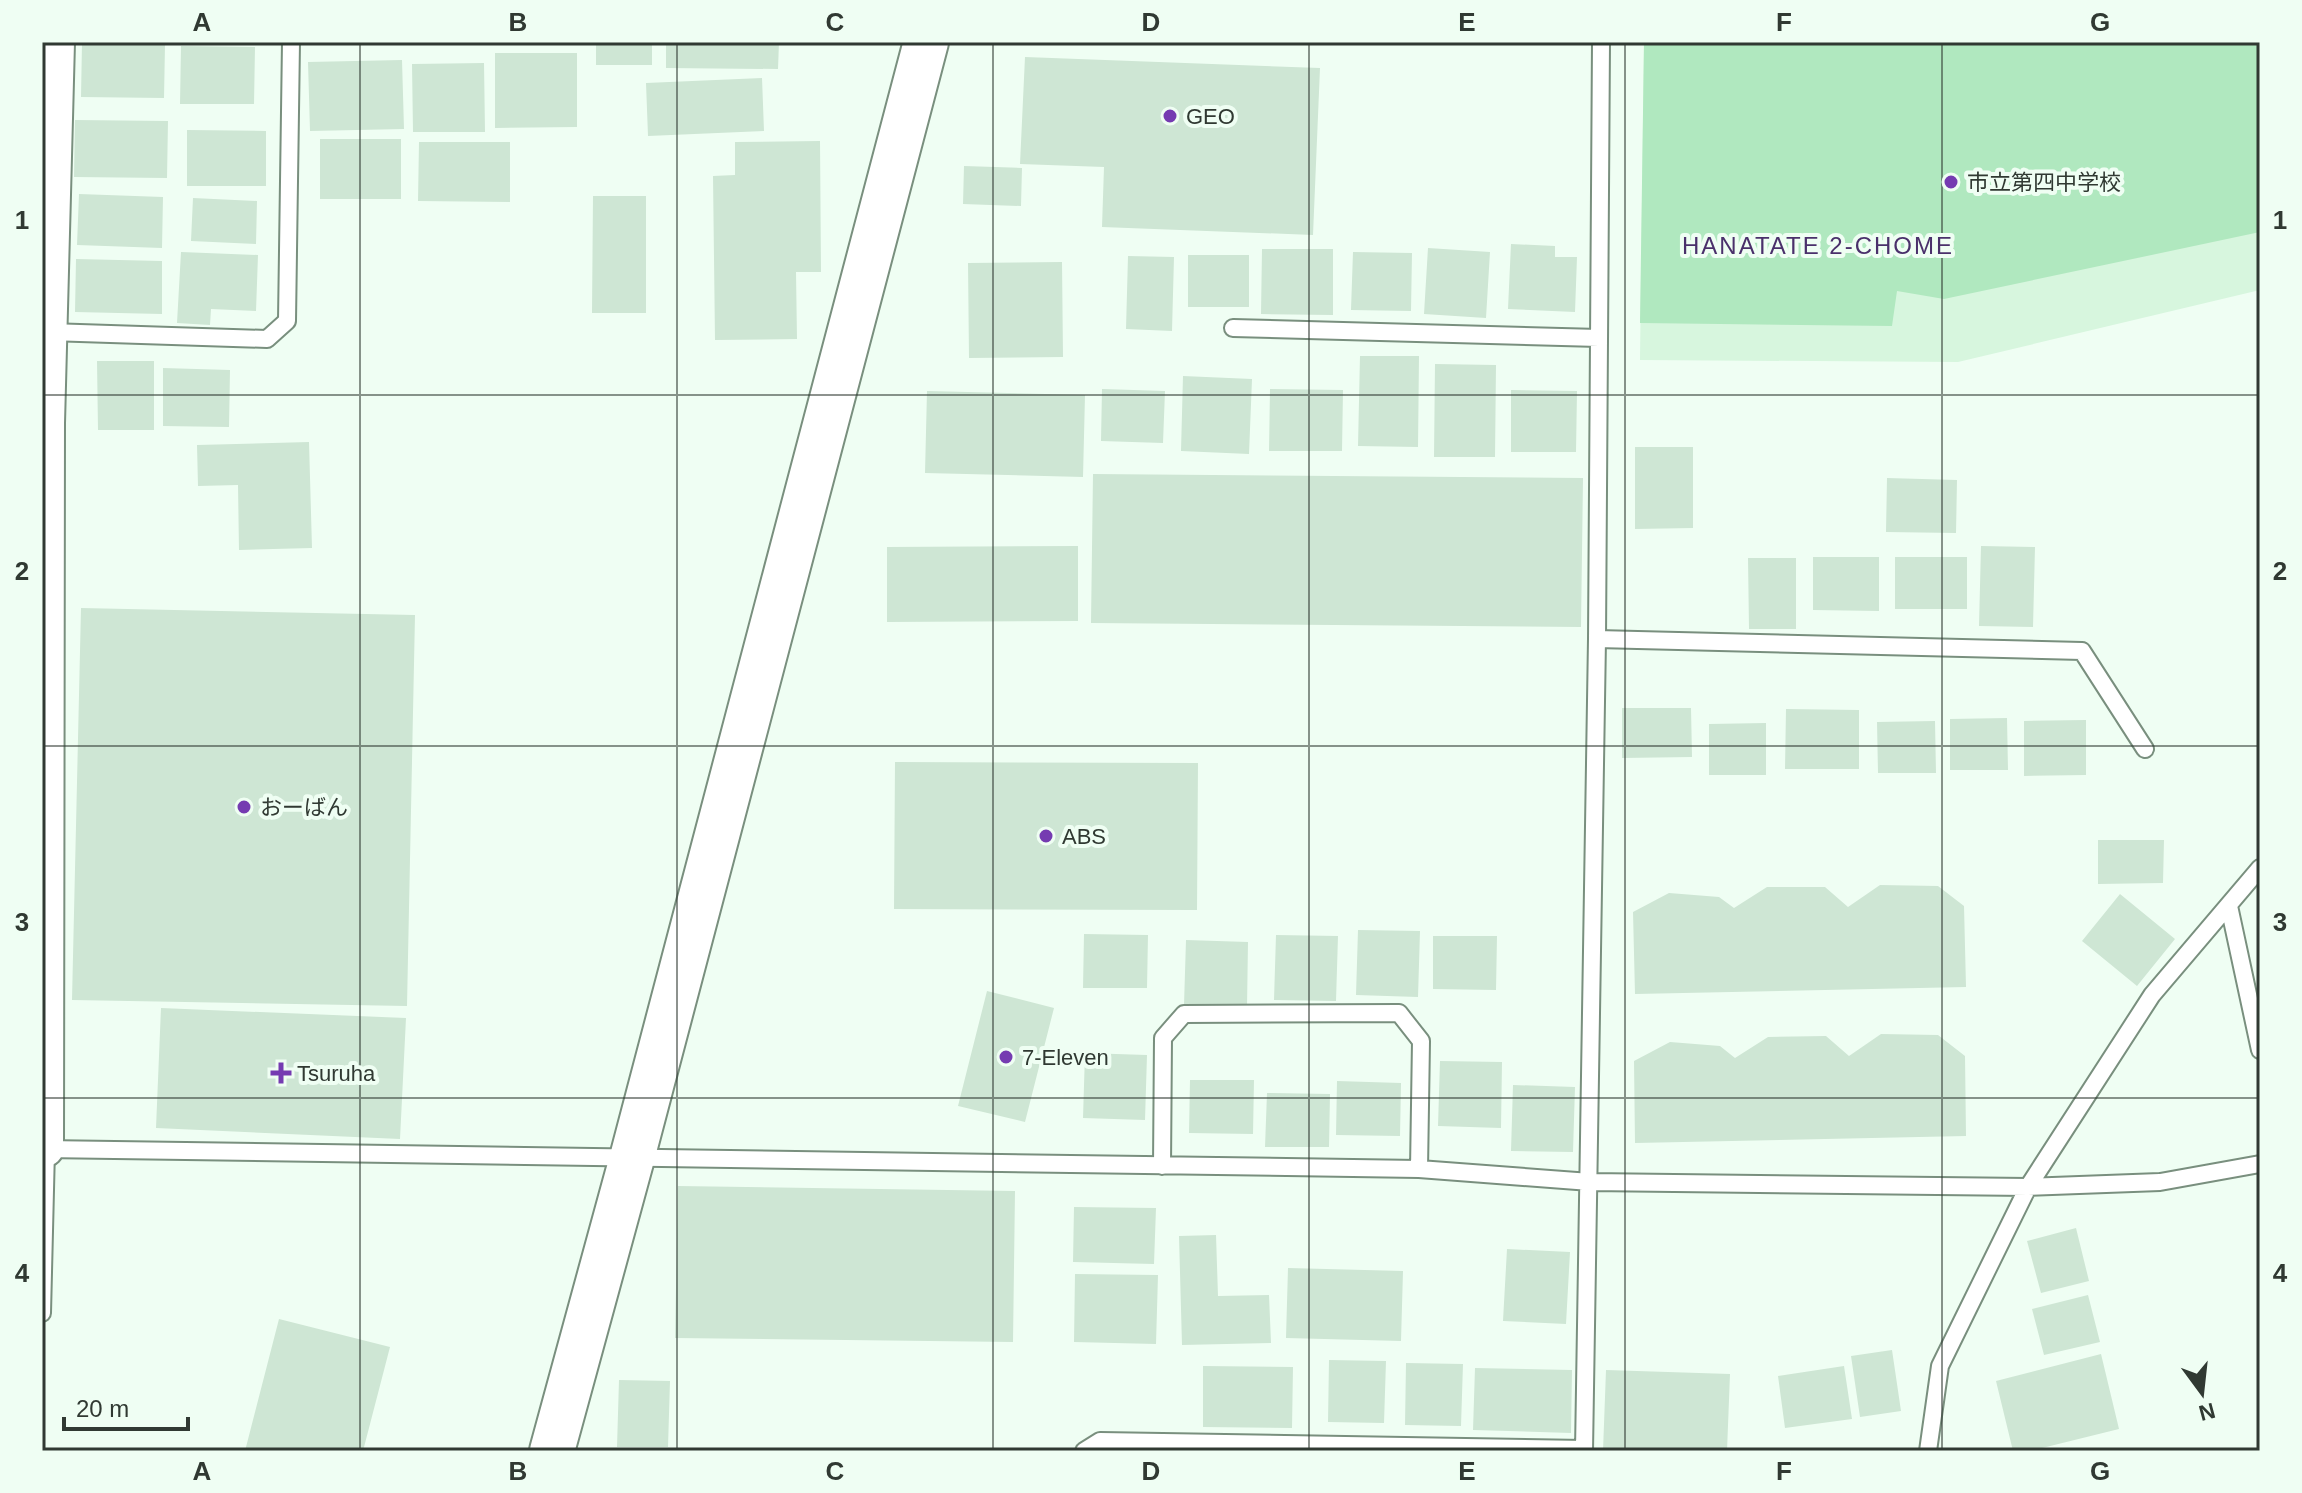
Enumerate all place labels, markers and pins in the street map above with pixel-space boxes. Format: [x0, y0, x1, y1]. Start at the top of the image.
place label: GEO [1186, 104, 1235, 129]
marker: GEO [1161, 107, 1179, 125]
place label: 市立第四中学校 [1967, 170, 2121, 195]
marker: 市立第四中学校 [1942, 173, 1960, 191]
place label: おーばん [260, 795, 348, 820]
marker: おーばん [235, 798, 253, 816]
place label: ABS [1062, 824, 1106, 849]
marker: ABS [1037, 827, 1055, 845]
place label: 7-Eleven [1022, 1045, 1109, 1070]
marker: 7-Eleven [997, 1048, 1015, 1066]
place label: Tsuruha [297, 1061, 376, 1086]
marker: Tsuruha [272, 1064, 290, 1082]

